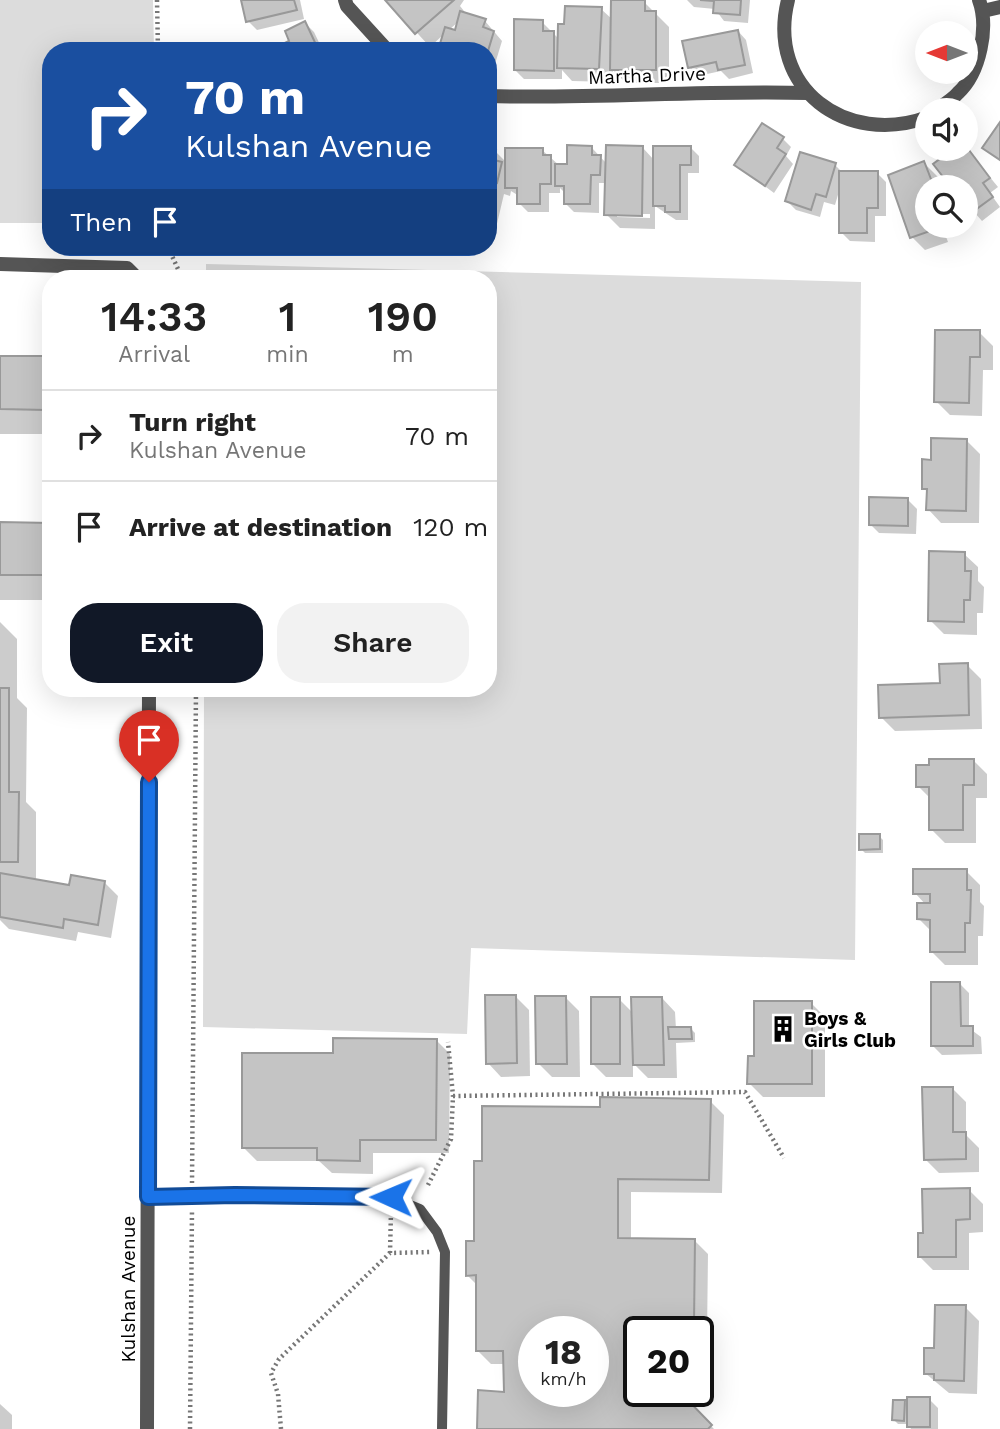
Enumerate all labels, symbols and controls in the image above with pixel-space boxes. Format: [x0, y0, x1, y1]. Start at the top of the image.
north arrow [915, 21, 978, 84]
map controls [915, 21, 978, 238]
street label: Martha Drive [588, 62, 706, 89]
text: 70 m [185, 68, 305, 126]
icon: right [70, 70, 161, 161]
button: sound [915, 98, 978, 161]
text: Kulshan Avenue [185, 127, 432, 165]
button: search [915, 175, 978, 238]
icon: arrive [146, 203, 184, 241]
text: Then [70, 207, 132, 237]
text: 14:33 [101, 292, 207, 341]
text: 1 [279, 292, 296, 341]
text: 190 [368, 292, 438, 341]
text: Arrival [118, 341, 190, 368]
text: min [266, 341, 309, 368]
text: m [392, 341, 414, 368]
text: Turn right [129, 407, 256, 437]
icon: right [70, 417, 108, 455]
text: 70 m [405, 421, 469, 451]
text: Kulshan Avenue [129, 437, 307, 464]
icon: arrive [70, 508, 108, 546]
text: Arrive at destination [129, 512, 392, 542]
text: 120 m [413, 512, 488, 542]
button: Exit [70, 603, 263, 683]
button: Share [277, 603, 469, 683]
pin [119, 710, 179, 782]
icon: arrive [130, 721, 168, 759]
place label: Boys & Girls Club [804, 1007, 896, 1052]
building icon: Boys & Girls Club [768, 1014, 798, 1044]
position arrow [354, 1160, 428, 1234]
street label: Kulshan Avenue [117, 1216, 140, 1362]
speed limit sign: 20 [623, 1316, 714, 1407]
text: 18 [545, 1331, 582, 1373]
text: km/h [540, 1368, 587, 1389]

